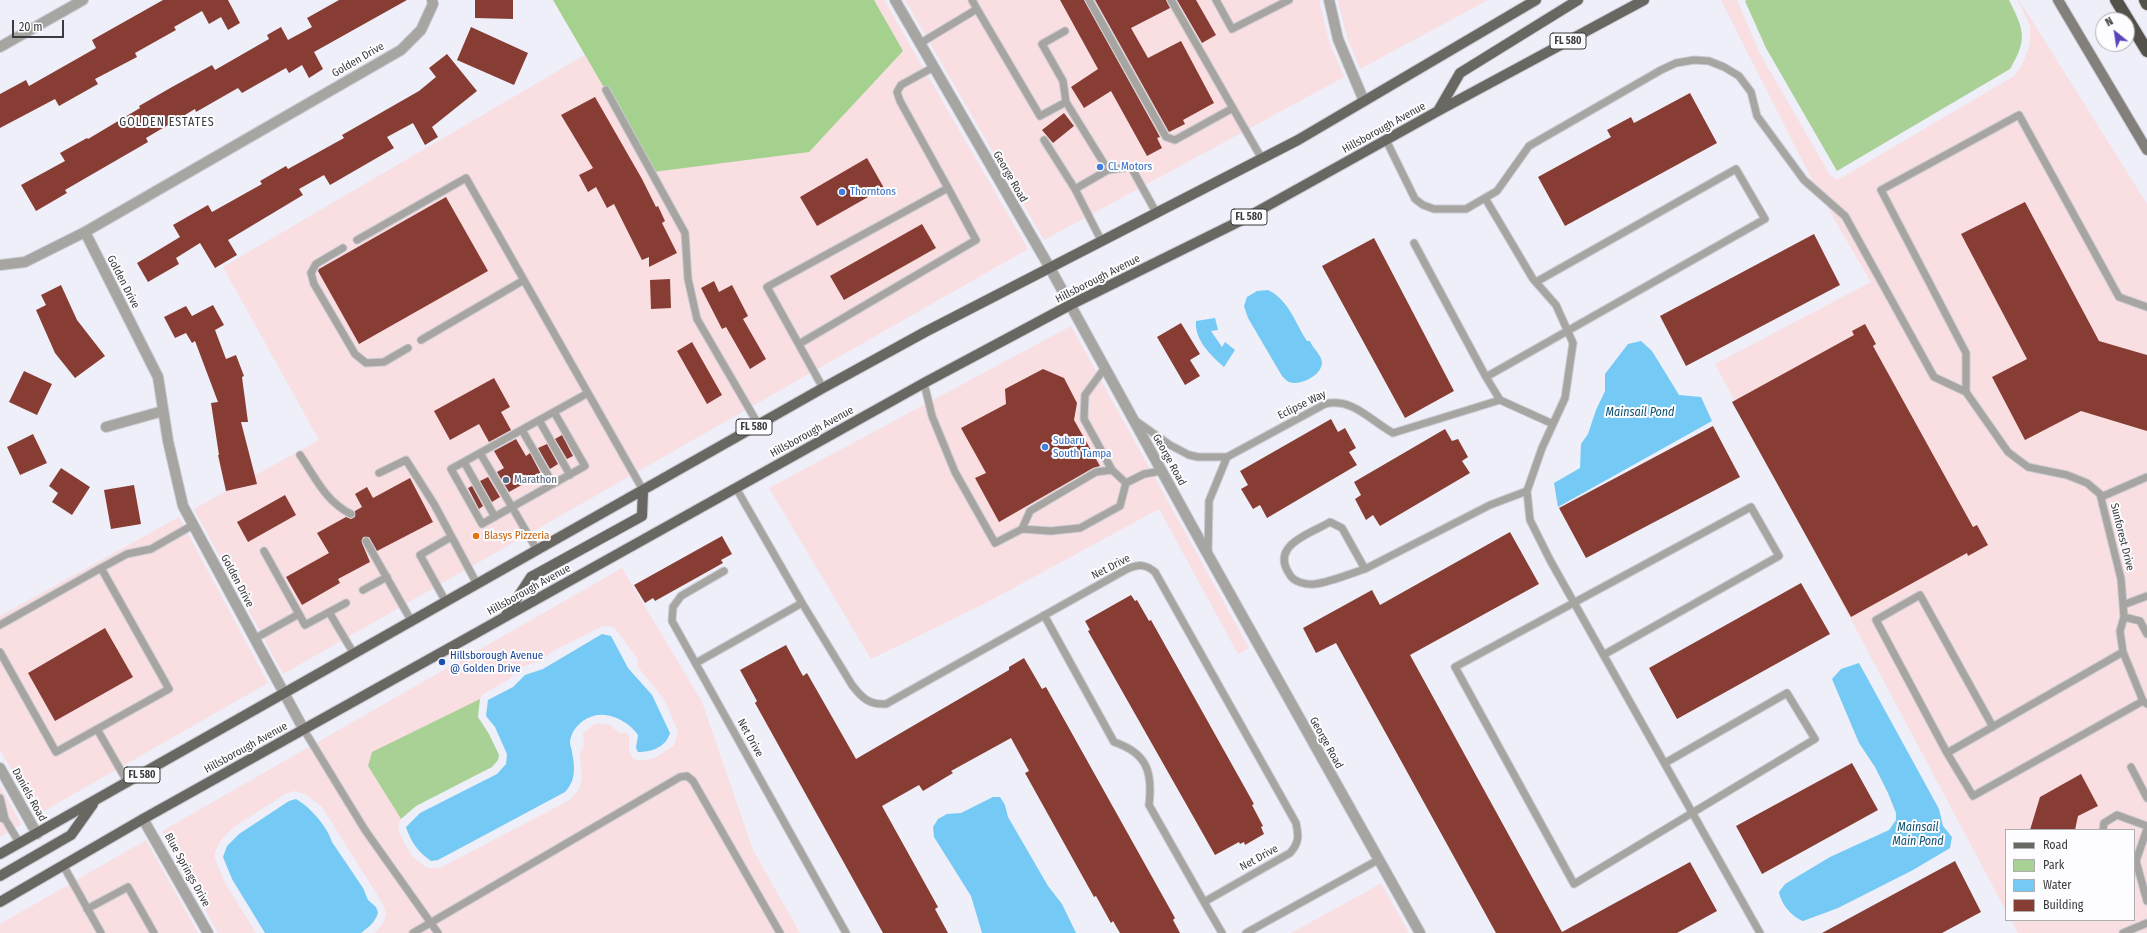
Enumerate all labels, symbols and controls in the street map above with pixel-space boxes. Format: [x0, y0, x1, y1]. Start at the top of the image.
scale bar [14, 12, 66, 38]
north arrow [2095, 12, 2135, 52]
text: N [2103, 15, 2115, 29]
text: 20 m [19, 20, 43, 34]
road number: FL 580 [1550, 33, 1586, 49]
street label: Golden Drive [330, 40, 386, 80]
street label: Hillsborough Avenue [1340, 100, 1428, 156]
district label: GOLDEN ESTATES [119, 116, 215, 130]
street label: George Road [990, 149, 1030, 205]
place label: CL Motors [1108, 160, 1152, 174]
marker: CL Motors [1095, 162, 1105, 172]
place label: Thorntons [850, 185, 896, 199]
marker: Thorntons [837, 187, 847, 197]
road number: FL 580 [1231, 209, 1267, 225]
street label: Hillsborough Avenue [1053, 252, 1143, 306]
street label: Golden Drive [104, 253, 142, 311]
street label: Eclipse Way [1276, 388, 1328, 422]
street label: Hillsborough Avenue [768, 404, 856, 460]
water label: Mainsail Pond [1606, 406, 1674, 420]
road number: FL 580 [736, 419, 772, 435]
street label: George Road [1149, 432, 1189, 488]
place label: Subaru South Tampa [1053, 434, 1112, 460]
marker: Subaru South Tampa [1040, 442, 1050, 452]
place label: Marathon [514, 473, 557, 487]
marker: Marathon [501, 475, 511, 485]
street label: Sunforest Drive [2107, 502, 2137, 572]
place label: Blasys Pizzeria [484, 529, 549, 543]
marker: Blasys Pizzeria [471, 531, 481, 541]
street label: Golden Drive [218, 552, 256, 610]
street label: Net Drive [1089, 552, 1133, 582]
street label: Hillsborough Avenue [485, 562, 573, 618]
place label: Hillsborough Avenue @ Golden Drive [450, 649, 543, 675]
marker: Hillsborough Avenue @ Golden Drive [437, 657, 447, 667]
street label: George Road [1306, 715, 1346, 771]
street label: Net Drive [734, 717, 766, 759]
street label: Hillsborough Avenue [202, 720, 290, 776]
street label: Daniels Road [9, 766, 49, 824]
road number: FL 580 [124, 767, 160, 783]
water label: Mainsail Main Pond [1892, 821, 1944, 849]
legend [2005, 829, 2135, 921]
street label: Blue Springs Drive [161, 831, 213, 909]
text: Road [2043, 838, 2068, 852]
street label: Net Drive [1238, 842, 1280, 874]
text: Park [2043, 858, 2064, 872]
text: Water [2043, 878, 2071, 892]
text: Building [2043, 898, 2083, 912]

